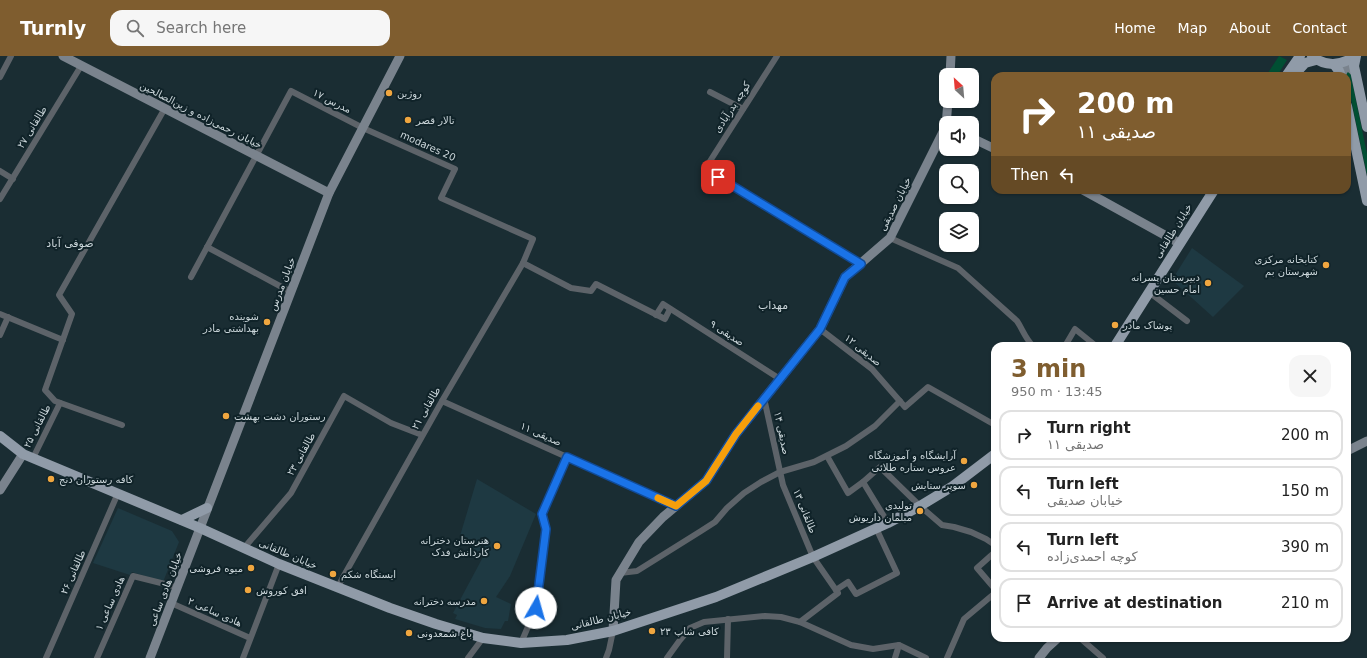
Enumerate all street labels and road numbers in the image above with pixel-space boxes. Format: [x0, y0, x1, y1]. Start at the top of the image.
street label: خیابان رحمی‌زاده و زین‌الصالحین [138, 79, 264, 151]
street label: کوچه بدرآبادی [711, 79, 753, 134]
street label: مدرس ۱۷ [311, 87, 353, 115]
street label: طالقانی ۲۷ [15, 104, 49, 150]
street label: modares 20 [399, 129, 457, 163]
street label: خیابان صدیقی [877, 175, 913, 233]
street label: خیابان طالقانی [1152, 202, 1194, 260]
street label: خیابان مدرس [267, 256, 297, 312]
street label: صدیقی ۹ [708, 318, 746, 348]
street label: صدیقی ۱۲ [842, 332, 884, 368]
street label: طالقانی ۲۱ [409, 385, 443, 431]
street label: طالقانی ۲۵ [21, 402, 53, 450]
street label: صدیقی ۱۴ [772, 410, 792, 456]
street label: صدیقی ۱۱ [519, 420, 563, 448]
street label: طالقانی ۲۳ [285, 431, 317, 477]
street label: طالقانی ۱۳ [791, 487, 819, 535]
street label: خیابان طالقانی [257, 537, 319, 571]
street label: طالقانی ۲۶ [58, 548, 88, 596]
street label: خیابان هادی ساعی [146, 551, 184, 627]
street label: هادی ساعی ۱ [93, 574, 127, 632]
street label: هادی ساعی ۲ [186, 595, 244, 629]
street label: خیابان طالقانی [570, 606, 632, 632]

